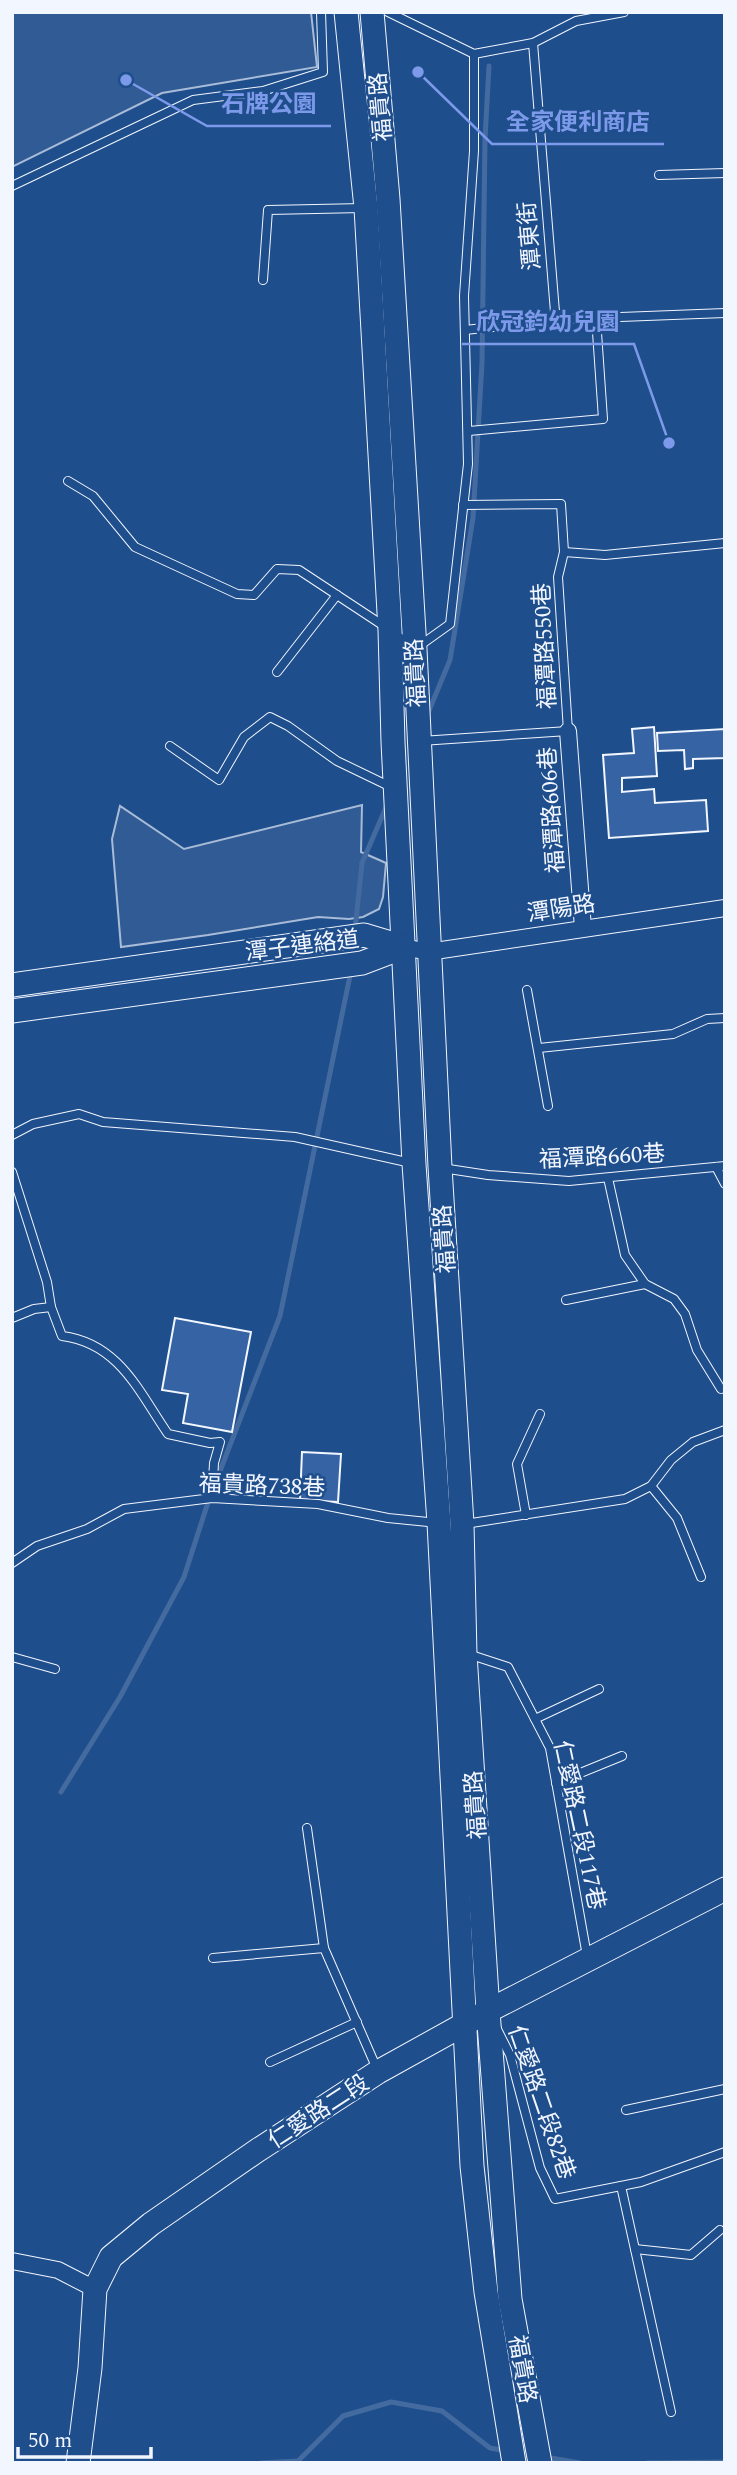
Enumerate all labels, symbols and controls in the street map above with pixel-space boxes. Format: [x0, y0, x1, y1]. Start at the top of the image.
street label: 福貴路 [361, 71, 402, 143]
callout: 石牌公園 [207, 81, 331, 126]
text: 石牌公園 [221, 87, 317, 123]
callout: 全家便利商店 [492, 99, 664, 144]
text: 全家便利商店 [506, 105, 650, 141]
street label: 潭東街 [510, 200, 551, 272]
callout: 欣冠鈞幼兒園 [462, 299, 634, 344]
text: 欣冠鈞幼兒園 [476, 305, 620, 341]
street label: 福潭路550巷 [525, 582, 566, 710]
street label: 福貴路 [397, 638, 436, 708]
street label: 福潭路606巷 [531, 746, 574, 874]
street label: 潭陽路 [524, 887, 598, 932]
street label: 潭子連絡道 [243, 922, 361, 971]
street label: 福潭路660巷 [538, 1137, 666, 1178]
street label: 福貴路 [426, 1203, 465, 1275]
street label: 福貴路738巷 [198, 1467, 326, 1506]
street label: 仁愛路二段117巷 [543, 1737, 614, 1913]
street label: 福貴路 [457, 1769, 496, 1841]
street label: 仁愛路二段82巷 [498, 2021, 583, 2184]
street label: 仁愛路二段 [261, 2066, 377, 2158]
street label: 福貴路 [498, 2332, 545, 2406]
scale bar [18, 2416, 150, 2460]
text: 50 m [28, 2425, 72, 2457]

